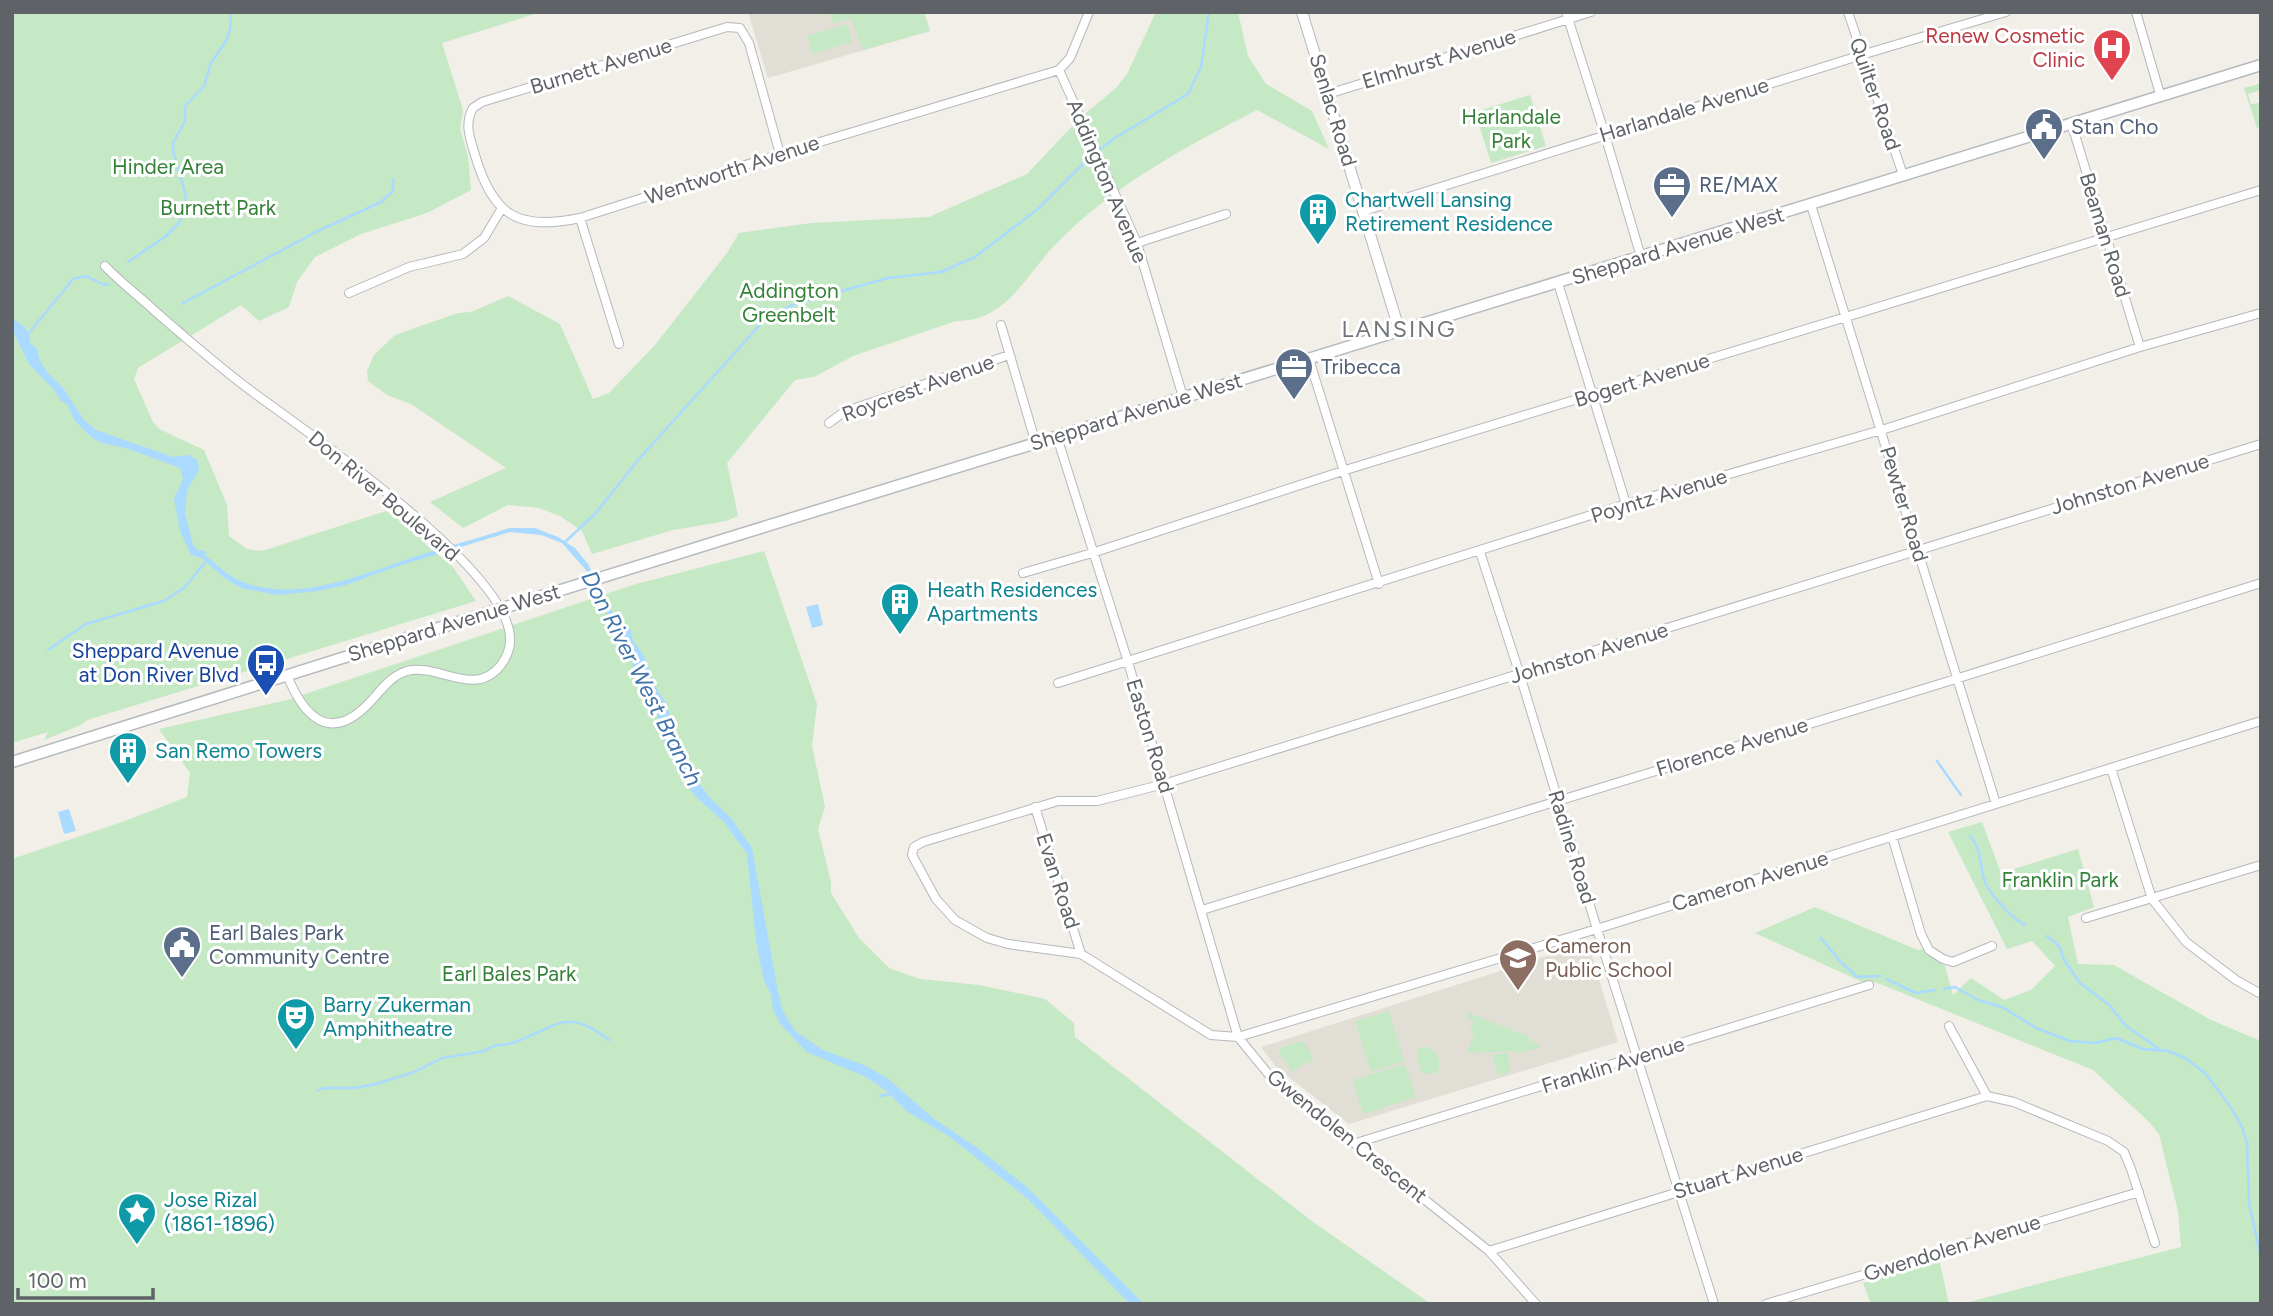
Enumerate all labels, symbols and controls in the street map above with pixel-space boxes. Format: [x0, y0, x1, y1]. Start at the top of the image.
street label: Elmhurst Avenue [1359, 23, 1519, 94]
place label: Renew Cosmetic Clinic [1925, 23, 2085, 72]
hospital icon: Renew Cosmetic Clinic [2091, 27, 2133, 82]
street label: Burnett Avenue [527, 32, 675, 99]
street label: Quilter Road [1845, 34, 1906, 153]
street label: Senlac Road [1305, 51, 1362, 169]
street label: Harlandale Avenue [1596, 72, 1772, 147]
street label: Addington Avenue [1062, 95, 1153, 267]
park label: Harlandale Park [1461, 104, 1561, 153]
public building icon: Stan Cho [2023, 106, 2065, 161]
place label: Stan Cho [2071, 114, 2158, 139]
street label: Wentworth Avenue [642, 130, 822, 210]
park label: Hinder Area [112, 154, 224, 179]
office icon: RE/MAX [1651, 164, 1693, 219]
street label: Beaman Road [2075, 170, 2136, 300]
place label: RE/MAX [1699, 172, 1778, 197]
place label: Chartwell Lansing Retirement Residence [1345, 187, 1553, 236]
building icon: Chartwell Lansing Retirement Residence [1297, 191, 1339, 246]
park label: Burnett Park [160, 195, 277, 220]
street label: Sheppard Avenue West [1569, 201, 1787, 290]
park label: Addington Greenbelt [739, 278, 839, 327]
district label: LANSING [1342, 315, 1456, 343]
office icon: Tribecca [1273, 346, 1315, 401]
street label: Bogert Avenue [1571, 347, 1712, 412]
street label: Roycrest Avenue [839, 348, 997, 427]
place label: Tribecca [1321, 354, 1401, 379]
street label: Sheppard Avenue West [1027, 367, 1245, 456]
street label: Don River Boulevard [304, 425, 465, 566]
street label: Pewter Road [1875, 443, 1934, 565]
street label: Johnston Avenue [2048, 448, 2212, 519]
street label: Poyntz Avenue [1588, 463, 1730, 528]
water label: Don River West Branch [576, 566, 709, 790]
place label: Heath Residences Apartments [927, 577, 1097, 626]
street label: Sheppard Avenue West [345, 578, 563, 667]
building icon: Heath Residences Apartments [879, 581, 921, 636]
street label: Johnston Avenue [1507, 617, 1671, 688]
place label: Sheppard Avenue at Don River Blvd [72, 638, 239, 687]
bus stop icon: Sheppard Avenue at Don River Blvd [245, 642, 287, 697]
street label: Easton Road [1121, 676, 1180, 796]
street label: Florence Avenue [1653, 712, 1811, 782]
building icon: San Remo Towers [107, 730, 149, 785]
place label: San Remo Towers [155, 738, 322, 763]
street label: Radine Road [1543, 787, 1602, 907]
street label: Evan Road [1031, 830, 1086, 932]
street label: Cameron Avenue [1669, 845, 1831, 916]
park label: Franklin Park [2001, 867, 2119, 892]
place label: Earl Bales Park Community Centre [209, 920, 389, 969]
public building icon: Earl Bales Park Community Centre [161, 924, 203, 979]
place label: Cameron Public School [1545, 933, 1672, 982]
school or university icon: Cameron Public School [1497, 937, 1539, 992]
park label: Earl Bales Park [442, 961, 577, 986]
place label: Barry Zukerman Amphitheatre [323, 992, 471, 1041]
theatre icon: Barry Zukerman Amphitheatre [275, 996, 317, 1051]
street label: Franklin Avenue [1538, 1031, 1687, 1098]
street label: Gwendolen Crescent [1262, 1063, 1432, 1208]
street label: Stuart Avenue [1670, 1141, 1806, 1204]
place label: Jose Rizal (1861-1896) [164, 1187, 275, 1236]
place icon: Jose Rizal (1861-1896) [116, 1191, 158, 1246]
street label: Gwendolen Avenue [1860, 1209, 2043, 1286]
scale bar [18, 1256, 152, 1300]
text: 100 m [28, 1268, 87, 1293]

